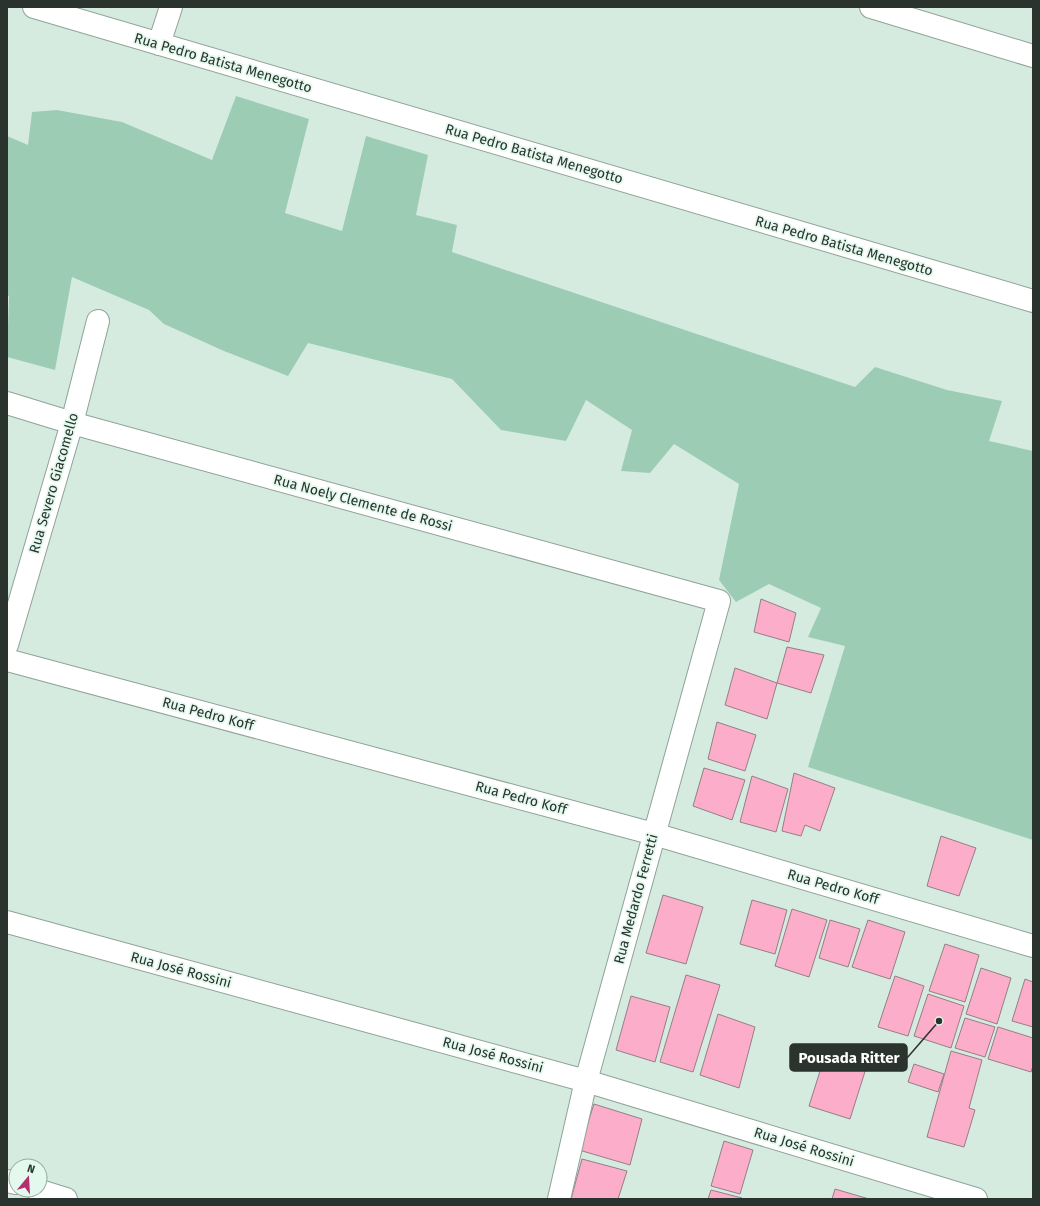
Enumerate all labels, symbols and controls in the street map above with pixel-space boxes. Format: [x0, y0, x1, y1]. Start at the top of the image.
street label: Rua Pedro Batista Menegotto [132, 29, 314, 97]
street label: Rua Pedro Batista Menegotto [443, 120, 625, 188]
street label: Rua Pedro Batista Menegotto [753, 212, 935, 280]
street label: Rua Severo Giacomello [26, 411, 82, 555]
street label: Rua Noely Clemente de Rossi [272, 471, 454, 535]
street label: Rua Pedro Koff [160, 694, 257, 735]
street label: Rua Pedro Koff [473, 778, 570, 819]
street label: Rua Medardo Ferretti [610, 832, 662, 966]
street label: Rua Pedro Koff [785, 866, 882, 909]
street label: Rua José Rossini [129, 948, 233, 992]
street label: Rua José Rossini [441, 1033, 545, 1077]
callout: Pousada Ritter [790, 1044, 907, 1071]
text: Pousada Ritter [798, 1049, 901, 1067]
street label: Rua José Rossini [752, 1124, 856, 1170]
north arrow [8, 1158, 48, 1198]
text: N [25, 1162, 36, 1176]

